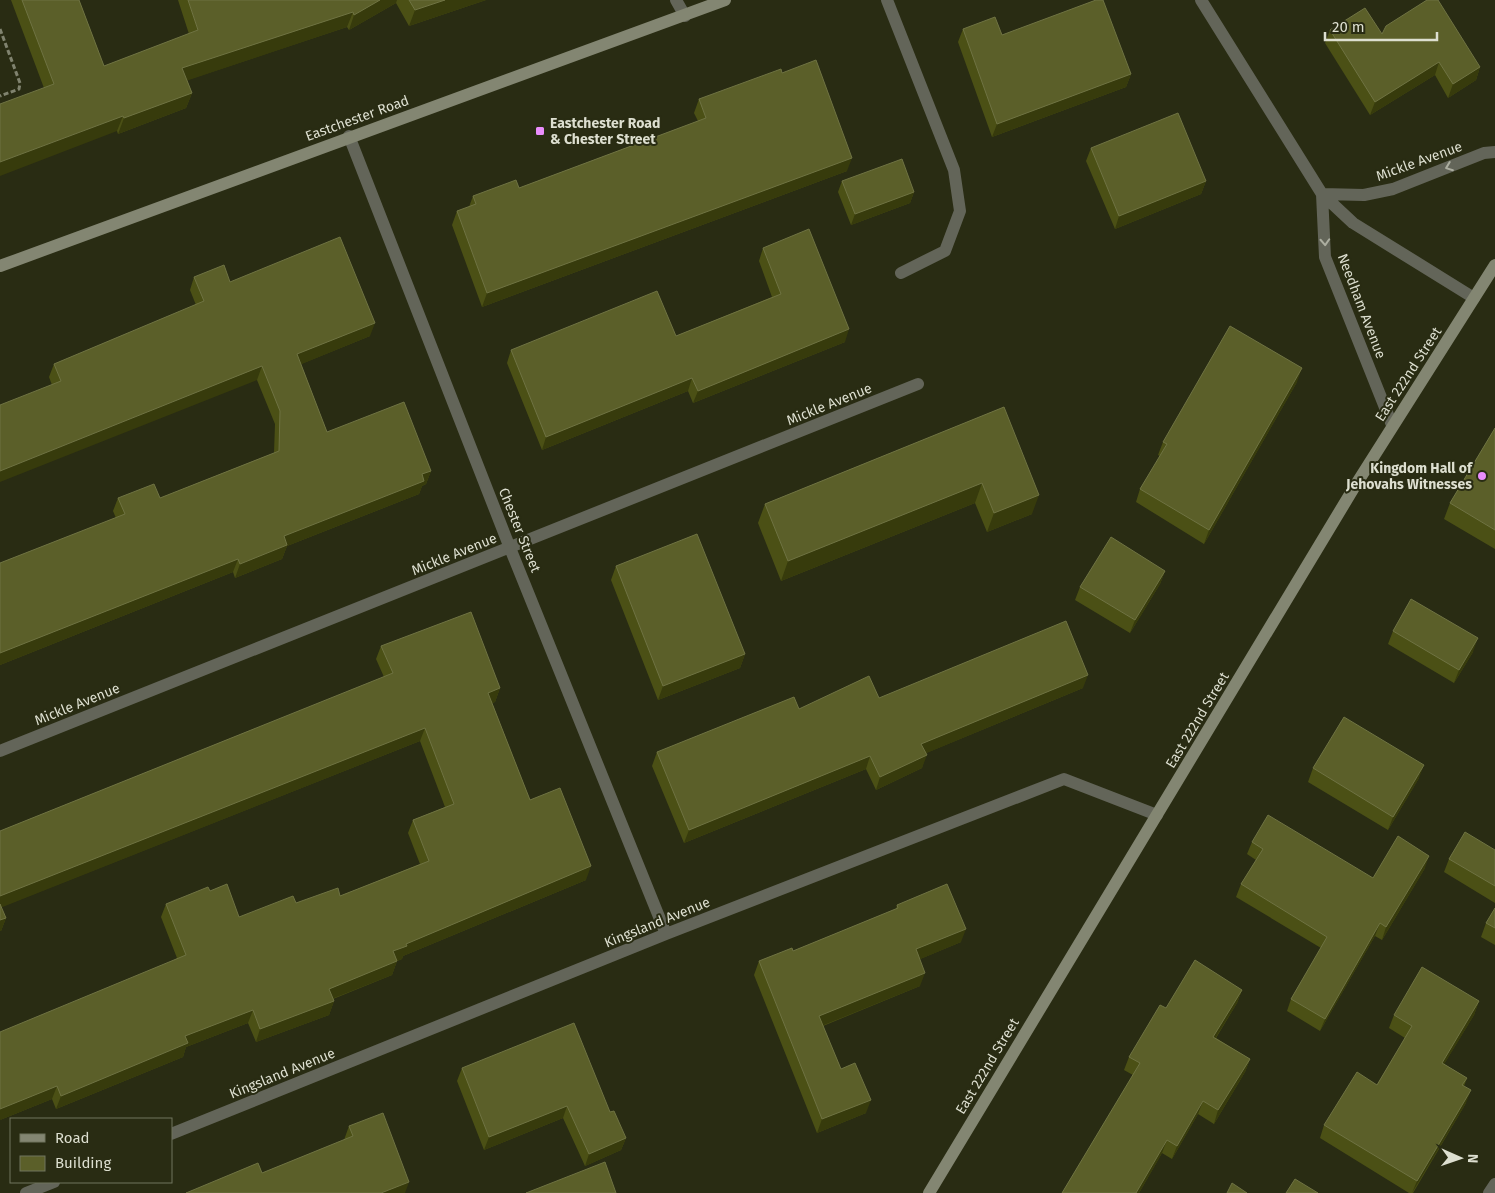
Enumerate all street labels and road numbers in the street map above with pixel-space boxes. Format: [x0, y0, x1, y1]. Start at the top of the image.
street label: Eastchester Road [303, 92, 411, 145]
street label: Mickle Avenue [1374, 138, 1465, 185]
street label: Needham Avenue [1334, 251, 1389, 361]
street label: East 222nd Street [1372, 323, 1446, 425]
street label: Mickle Avenue [784, 380, 874, 429]
street label: Chester Street [495, 485, 545, 576]
street label: Mickle Avenue [409, 530, 499, 579]
street label: East 222nd Street [1162, 668, 1233, 771]
street label: Mickle Avenue [32, 680, 122, 729]
street label: Kingsland Avenue [602, 894, 713, 951]
street label: East 222nd Street [952, 1014, 1023, 1117]
street label: Kingsland Avenue [227, 1045, 338, 1102]

